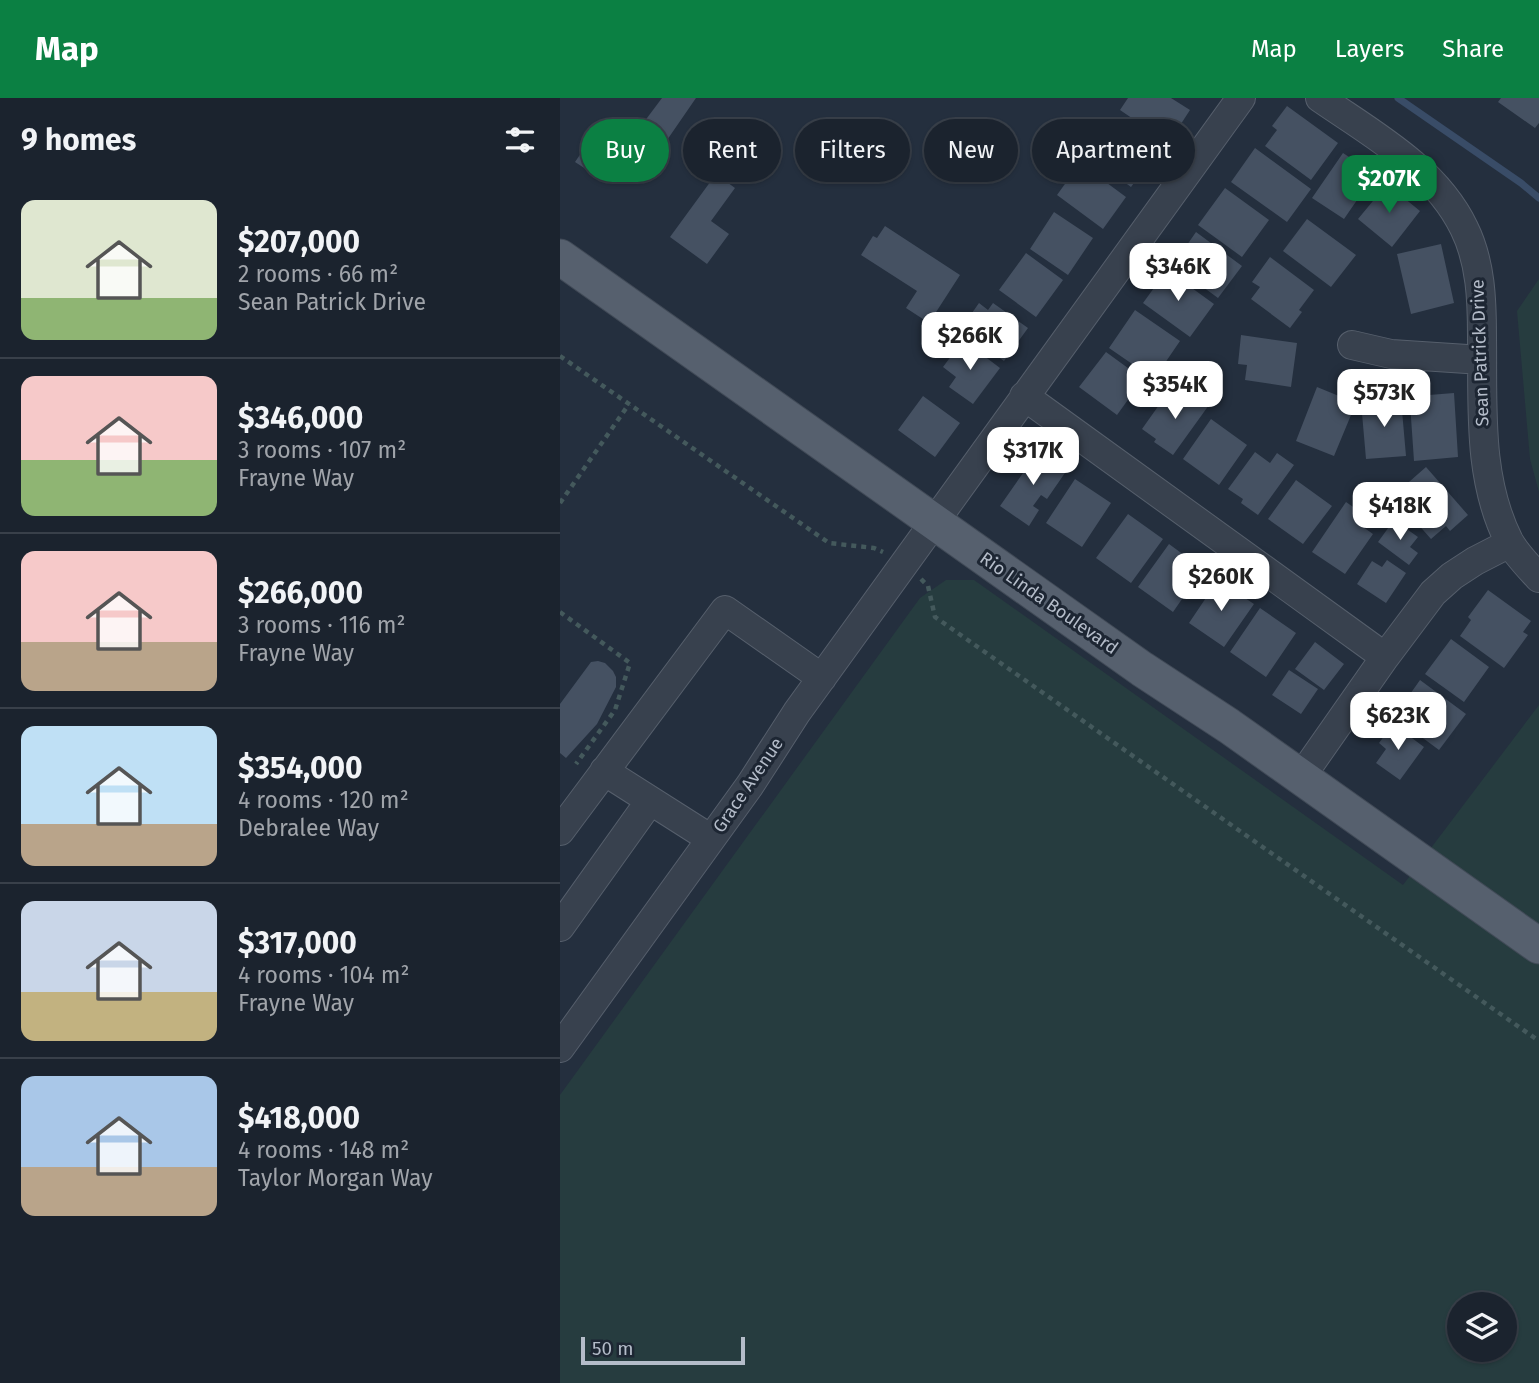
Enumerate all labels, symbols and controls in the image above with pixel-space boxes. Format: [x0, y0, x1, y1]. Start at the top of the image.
text: Map [35, 29, 99, 69]
text: Map [1251, 35, 1297, 63]
text: Layers [1335, 35, 1404, 63]
text: Share [1442, 35, 1504, 63]
chip: Buy [581, 119, 669, 182]
chip: Rent [683, 119, 781, 182]
chip: Filters [795, 119, 910, 182]
chip: New [924, 119, 1018, 182]
chip: Apartment [1032, 119, 1195, 182]
icon: filters [501, 121, 539, 159]
text: 9 homes [21, 122, 136, 158]
pin: $207K [1340, 156, 1438, 215]
text: $207K [1358, 164, 1420, 192]
text: $207,000 [238, 224, 360, 260]
icon: home [77, 228, 161, 312]
pin: $346K [1129, 244, 1227, 303]
text: $346K [1145, 252, 1211, 280]
text: 2 rooms · 66 m² [238, 260, 398, 288]
street label: Sean Patrick Drive [1466, 279, 1494, 427]
text: Sean Patrick Drive [238, 288, 426, 316]
pin: $266K [921, 313, 1019, 372]
text: $266K [938, 321, 1002, 349]
pin: $354K [1126, 362, 1224, 421]
text: $354K [1143, 370, 1207, 398]
pin: $573K [1335, 370, 1433, 429]
text: $573K [1353, 378, 1415, 406]
text: $346,000 [238, 400, 363, 436]
icon: home [77, 404, 161, 488]
pin: $317K [984, 428, 1082, 487]
text: 3 rooms · 107 m² [238, 436, 406, 464]
text: $317K [1003, 436, 1063, 464]
text: Frayne Way [238, 464, 354, 492]
pin: $418K [1351, 482, 1449, 542]
text: $418K [1369, 491, 1431, 519]
street label: Rio Linda Boulevard [976, 547, 1122, 659]
pin: $260K [1172, 554, 1270, 613]
text: $260K [1188, 562, 1254, 590]
text: $266,000 [238, 575, 363, 611]
icon: home [77, 579, 161, 663]
text: 3 rooms · 116 m² [238, 611, 406, 639]
text: Frayne Way [238, 639, 354, 667]
pin: $623K [1349, 692, 1447, 752]
text: $623K [1366, 701, 1430, 729]
street label: Grace Avenue [708, 733, 788, 837]
text: $354,000 [238, 750, 363, 786]
icon: home [77, 754, 161, 838]
text: 4 rooms · 120 m² [238, 786, 409, 814]
text: Debralee Way [238, 814, 379, 842]
text: $317,000 [238, 925, 357, 961]
icon: home [77, 929, 161, 1013]
text: 4 rooms · 104 m² [238, 961, 409, 989]
text: Frayne Way [238, 989, 354, 1017]
text: $418,000 [238, 1100, 360, 1136]
icon: home [77, 1104, 161, 1188]
text: 4 rooms · 148 m² [238, 1136, 409, 1164]
text: Taylor Morgan Way [238, 1164, 433, 1192]
map controls [1447, 1292, 1517, 1362]
button: layers [1447, 1292, 1517, 1362]
scale bar [581, 1334, 746, 1366]
text: 50 m [592, 1337, 633, 1360]

